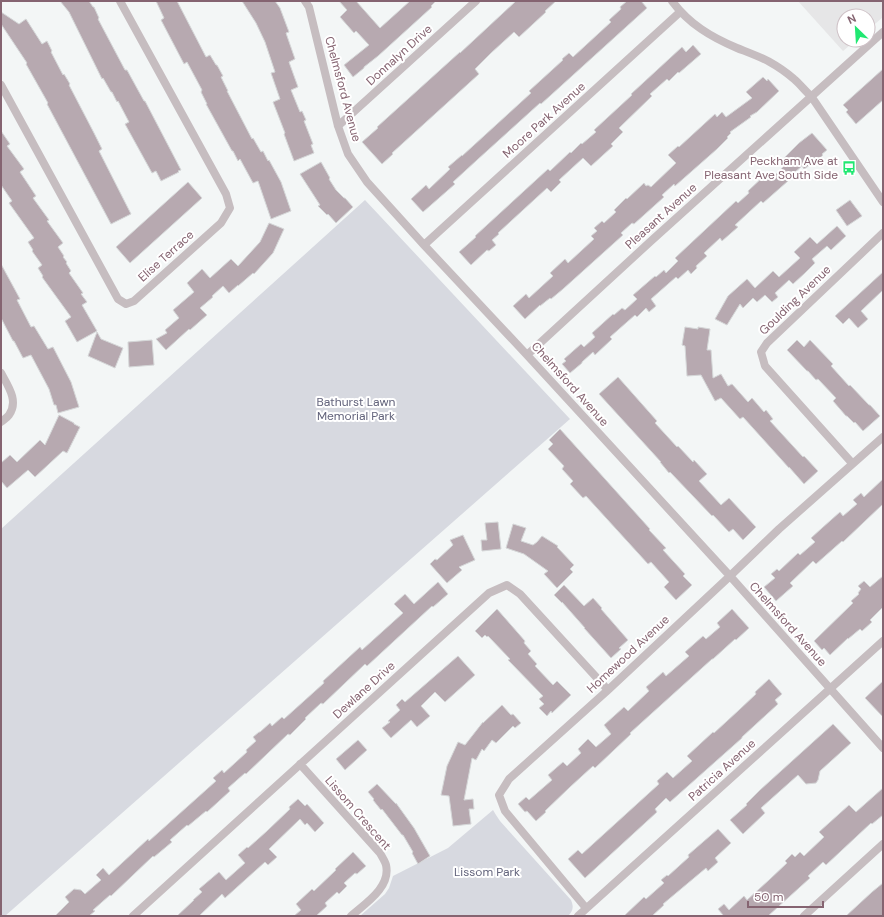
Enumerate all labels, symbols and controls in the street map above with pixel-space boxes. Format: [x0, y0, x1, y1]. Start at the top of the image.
north arrow [836, 8, 876, 48]
text: N [845, 11, 858, 27]
street label: Donnalyn Drive [363, 21, 436, 89]
street label: Chelmsford Avenue [321, 35, 365, 144]
street label: Moore Park Avenue [499, 78, 589, 161]
place label: Peckham Ave at Pleasant Ave South Side [704, 153, 838, 183]
bus stop icon: Peckham Ave at Pleasant Ave South Side [841, 160, 857, 176]
street label: Pleasant Avenue [622, 179, 700, 252]
street label: Elise Terrace [135, 227, 197, 285]
street label: Goulding Avenue [756, 262, 834, 338]
street label: Chelmsford Avenue [528, 338, 612, 430]
park label: Bathurst Lawn Memorial Park [317, 394, 396, 424]
street label: Chelmsford Avenue [746, 578, 830, 670]
street label: Homewood Avenue [583, 611, 673, 696]
street label: Dewlane Drive [329, 658, 399, 722]
street label: Patricia Avenue [685, 735, 759, 804]
street label: Lissom Crescent [321, 773, 395, 854]
park label: Lissom Park [454, 864, 520, 880]
scale bar [748, 883, 823, 909]
text: 50 m [754, 889, 783, 905]

